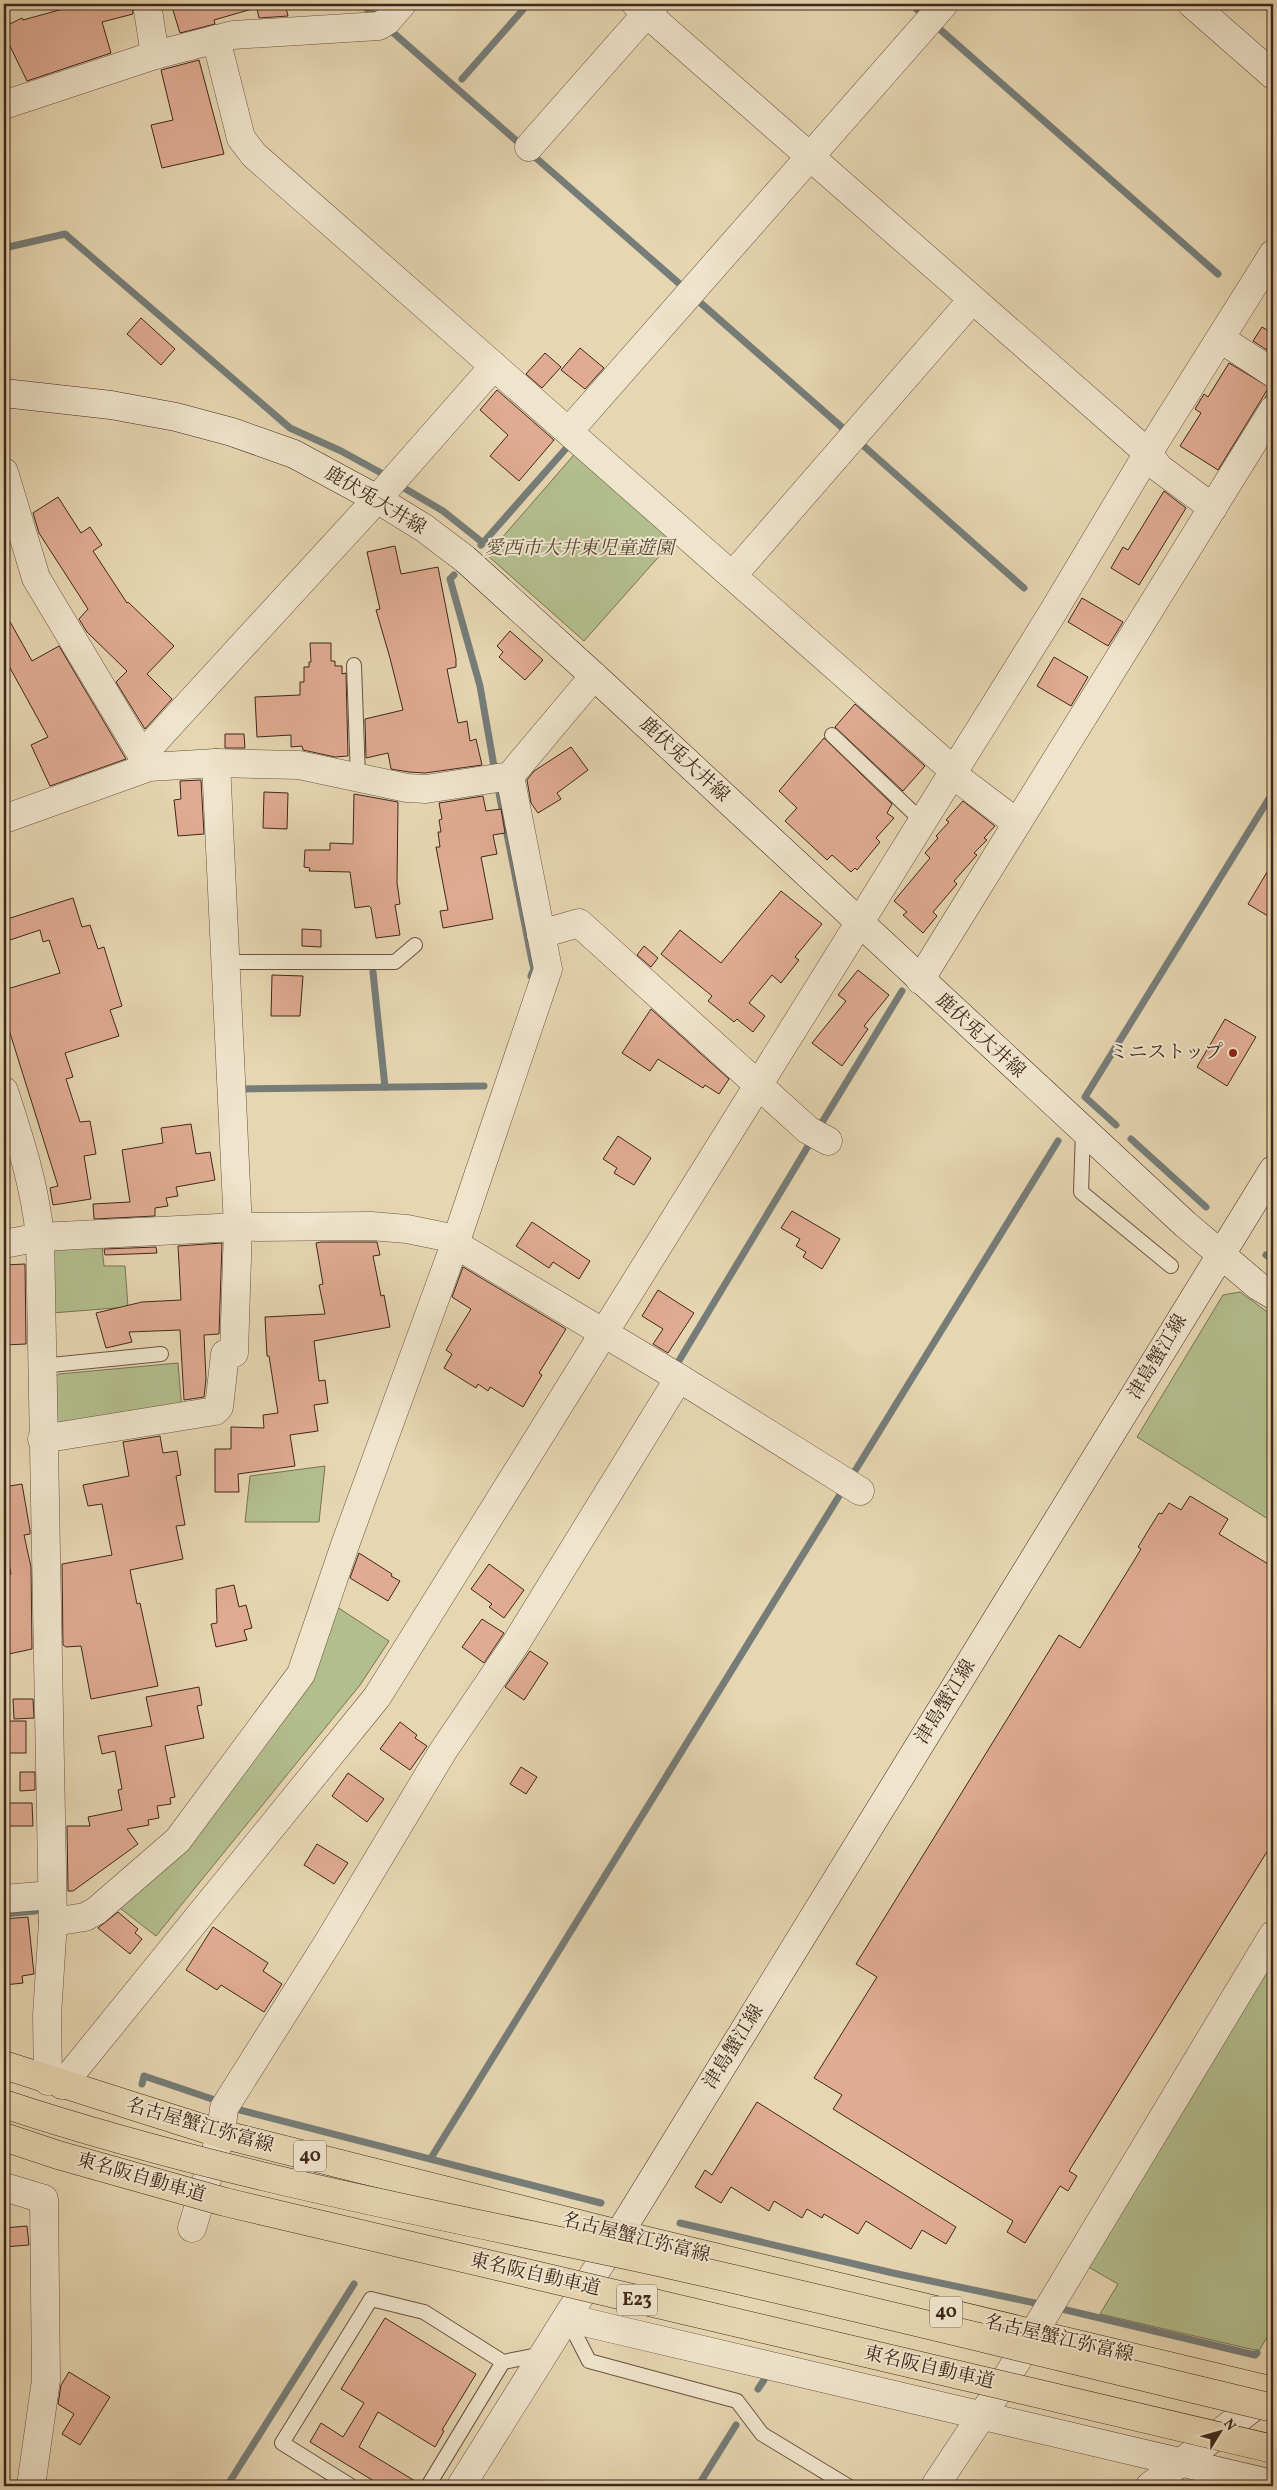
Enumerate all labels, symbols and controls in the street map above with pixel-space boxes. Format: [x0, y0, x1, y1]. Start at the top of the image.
street label: 鹿伏兎大井線 [319, 460, 431, 542]
park label: 愛西市大井東児童遊園 [484, 536, 677, 562]
street label: 鹿伏兎大井線 [633, 712, 735, 808]
street label: 鹿伏兎大井線 [929, 988, 1031, 1084]
place label: ミニストップ [1110, 1040, 1223, 1066]
marker: ミニストップ [1227, 1047, 1239, 1059]
street label: 津島蟹江線 [1122, 1310, 1194, 1404]
street label: 津島蟹江線 [910, 1655, 982, 1749]
street label: 津島蟹江線 [698, 2000, 770, 2094]
street label: 名古屋蟹江弥富線 [123, 2093, 277, 2159]
road number: 40 [294, 2140, 326, 2172]
street label: 東名阪自動車道 [73, 2147, 209, 2209]
street label: 名古屋蟹江弥富線 [559, 2207, 713, 2269]
street label: 東名阪自動車道 [467, 2247, 603, 2303]
road number: E23 [617, 2284, 657, 2316]
road number: 40 [930, 2296, 962, 2328]
street label: 名古屋蟹江弥富線 [982, 2309, 1136, 2369]
street label: 東名阪自動車道 [861, 2340, 997, 2396]
north arrow [1194, 2408, 1244, 2458]
text: N [1219, 2415, 1240, 2435]

